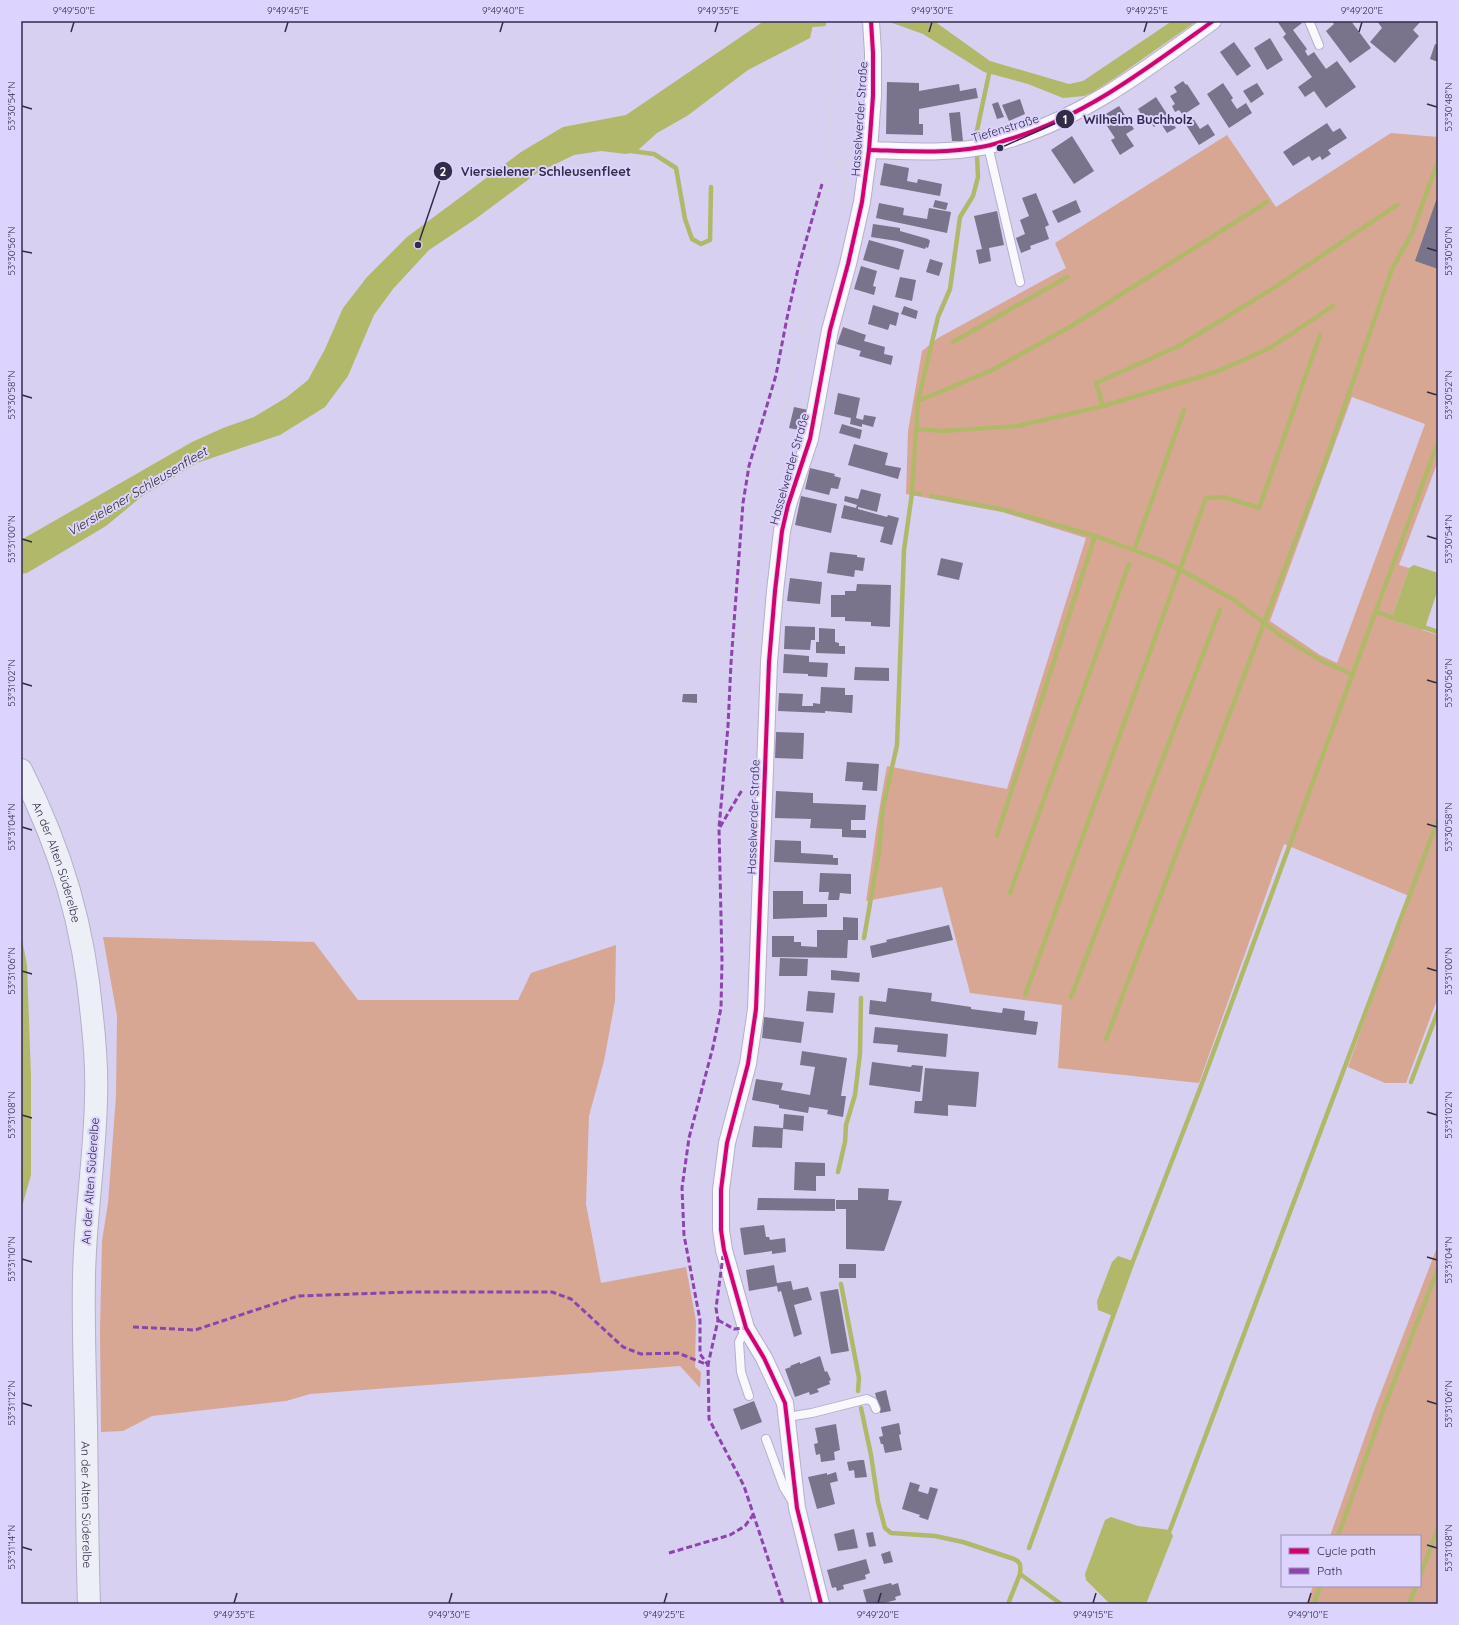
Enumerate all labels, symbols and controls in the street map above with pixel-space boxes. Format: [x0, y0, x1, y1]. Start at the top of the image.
text: 9°49'50"E [53, 4, 96, 17]
text: 9°49'45"E [267, 4, 309, 17]
text: 9°49'40"E [482, 4, 524, 17]
text: 9°49'35"E [697, 4, 739, 17]
text: 9°49'30"E [911, 4, 953, 17]
text: 9°49'25"E [1126, 4, 1168, 17]
text: 9°49'20"E [1341, 4, 1384, 17]
street label: Hasselwerder Straße [847, 61, 871, 177]
text: 53°30'54"N [5, 82, 18, 130]
text: 53°30'48"N [1442, 83, 1455, 131]
callout: Wilhelm Buchholz [1055, 107, 1200, 132]
street label: Tiefenstraße [969, 111, 1041, 145]
text: Wilhelm Buchholz [1083, 111, 1193, 127]
text: 1 [1063, 112, 1067, 127]
callout: Viersielener Schleusenfleet [433, 159, 639, 184]
text: Viersielener Schleusenfleet [461, 163, 631, 179]
text: 2 [440, 164, 447, 179]
text: 53°30'56"N [5, 226, 18, 276]
text: 53°30'50"N [1442, 226, 1455, 276]
text: 53°30'58"N [5, 370, 18, 420]
text: 53°30'52"N [1442, 370, 1455, 420]
street label: Hasselwerder Straße [766, 411, 812, 526]
water label: Viersielener Schleusenfleet [64, 442, 211, 539]
text: 53°31'00"N [5, 515, 18, 563]
text: 53°30'54"N [1442, 515, 1455, 563]
text: 53°30'56"N [1442, 658, 1455, 708]
text: 53°31'02"N [5, 659, 18, 707]
street label: Hasselwerder Straße [743, 759, 763, 875]
street label: An der Alten Süderelbe [29, 799, 85, 924]
text: 53°30'58"N [1442, 802, 1455, 852]
text: 53°31'04"N [5, 803, 18, 851]
text: 53°31'06"N [5, 947, 18, 995]
text: 53°31'00"N [1442, 947, 1455, 995]
text: 53°31'08"N [5, 1091, 18, 1139]
text: 53°31'02"N [1442, 1091, 1455, 1139]
street label: An der Alten Süderelbe [78, 1117, 102, 1245]
text: 53°31'10"N [5, 1236, 18, 1282]
text: 53°31'04"N [1442, 1236, 1455, 1284]
text: 53°31'12"N [5, 1380, 18, 1426]
text: 53°31'06"N [1442, 1380, 1455, 1428]
street label: An der Alten Süderelbe [79, 1441, 96, 1569]
text: 53°31'08"N [1442, 1524, 1455, 1572]
text: 53°31'14"N [5, 1525, 18, 1569]
legend [1281, 1535, 1421, 1587]
text: Cycle path [1317, 1543, 1376, 1558]
text: Path [1317, 1563, 1342, 1578]
text: 9°49'35"E [213, 1608, 255, 1621]
text: 9°49'30"E [428, 1608, 470, 1621]
text: 9°49'25"E [643, 1608, 685, 1621]
text: 9°49'20"E [857, 1608, 900, 1621]
text: 9°49'15"E [1073, 1608, 1113, 1621]
text: 9°49'10"E [1288, 1608, 1329, 1621]

